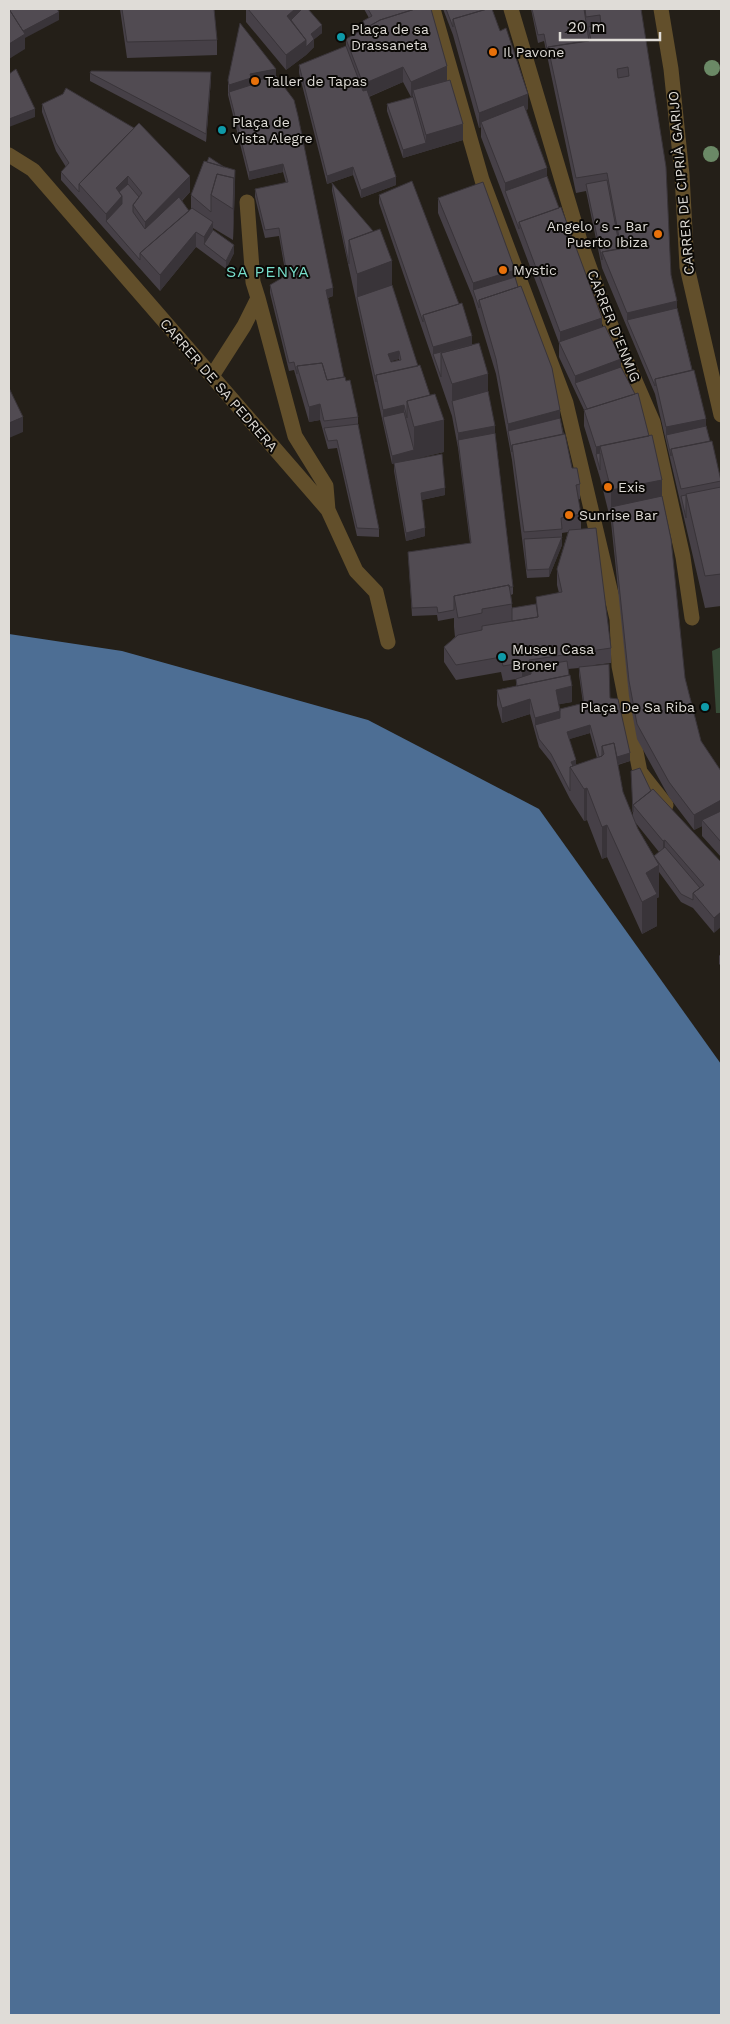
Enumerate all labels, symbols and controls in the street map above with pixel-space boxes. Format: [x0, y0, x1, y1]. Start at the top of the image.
scale bar [560, 10, 660, 42]
text: 20 m [568, 18, 606, 36]
place label: Plaça de sa Drassaneta [351, 21, 429, 53]
marker: Plaça de sa Drassaneta [335, 31, 347, 43]
place label: Il Pavone [503, 44, 564, 60]
marker: Il Pavone [487, 46, 499, 58]
place label: Taller de Tapas [265, 73, 367, 89]
marker: Taller de Tapas [249, 75, 261, 87]
street label: CARRER DE CIPRIÀ GARIJO [665, 90, 697, 276]
place label: Plaça de Vista Alegre [232, 114, 312, 146]
marker: Plaça de Vista Alegre [216, 124, 228, 136]
place label: Angelo´s - Bar Puerto Ibiza [547, 218, 648, 250]
marker: Angelo´s - Bar Puerto Ibiza [652, 228, 664, 240]
district label: SA PENYA [226, 262, 310, 281]
place label: Mystic [513, 262, 557, 278]
marker: Mystic [497, 264, 509, 276]
street label: CARRER D'ENMIG [584, 268, 644, 384]
street label: CARRER DE SA PEDRERA [157, 315, 281, 455]
place label: Exis [618, 479, 646, 495]
marker: Exis [602, 481, 614, 493]
place label: Sunrise Bar [579, 507, 658, 523]
marker: Sunrise Bar [563, 509, 575, 521]
place label: Museu Casa Broner [512, 641, 594, 673]
marker: Museu Casa Broner [496, 651, 508, 663]
place label: Plaça De Sa Riba [580, 699, 695, 715]
marker: Plaça De Sa Riba [699, 701, 711, 713]

